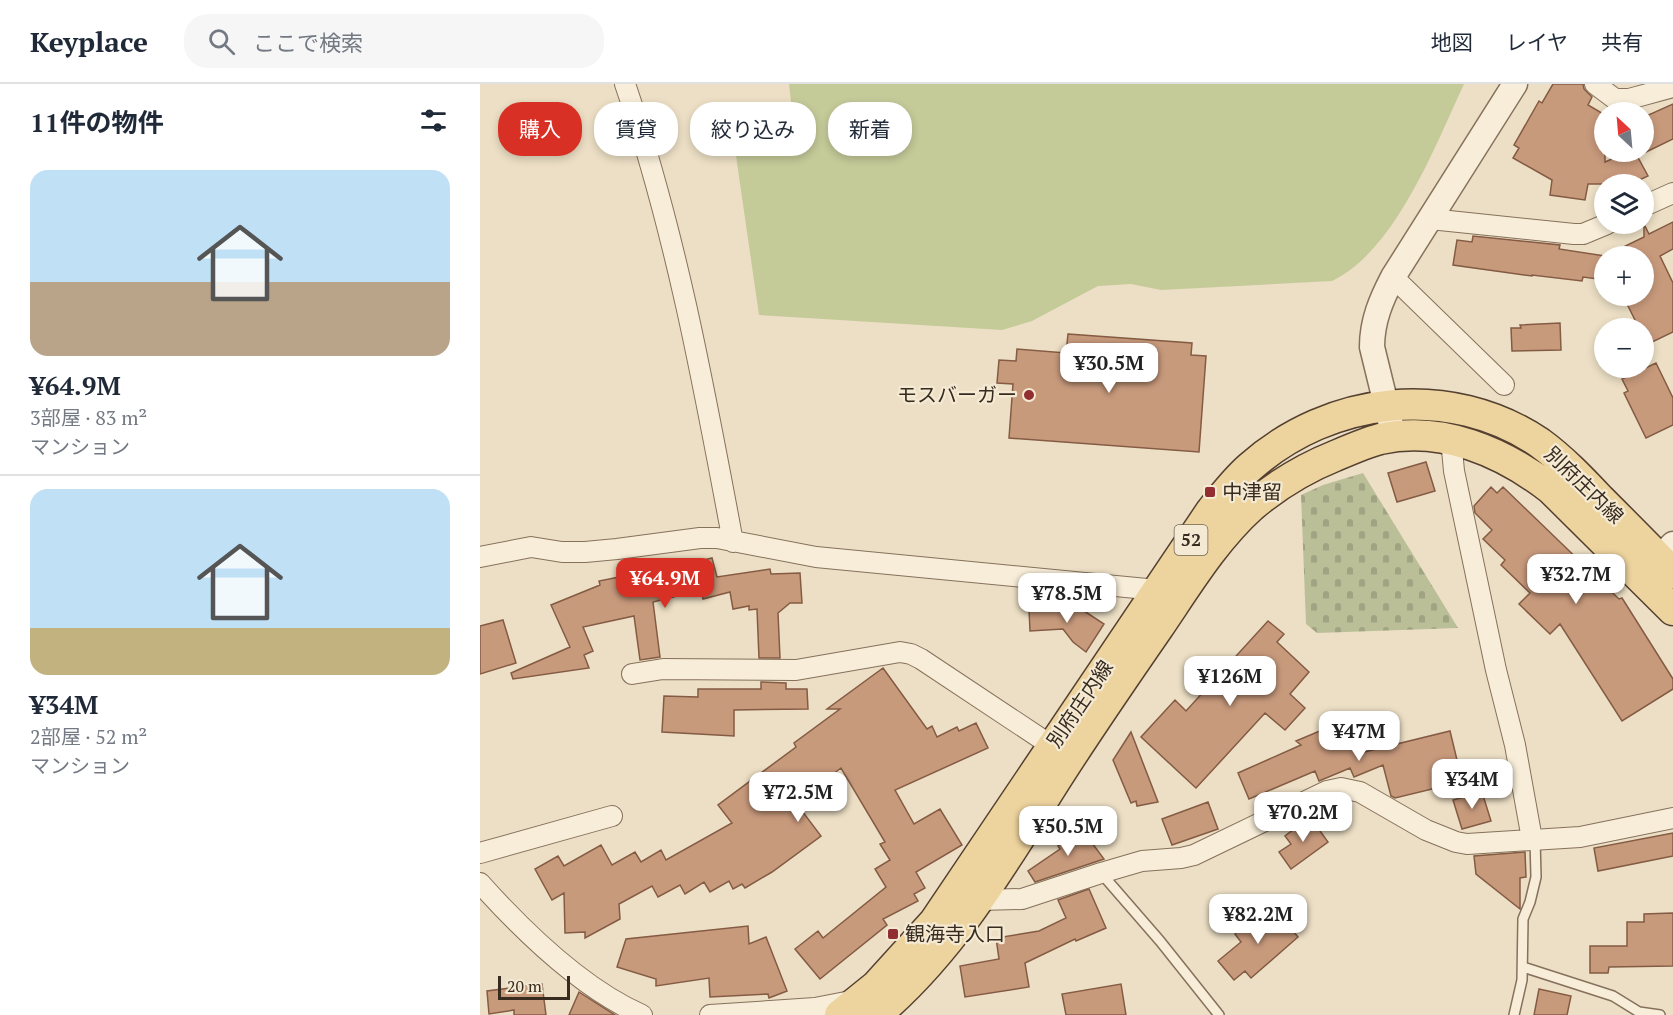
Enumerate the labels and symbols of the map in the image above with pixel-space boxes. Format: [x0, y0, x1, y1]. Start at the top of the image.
north arrow [1594, 102, 1654, 162]
pin: ¥30.5M [1060, 343, 1158, 394]
place label: モスバーガー [897, 381, 1017, 408]
marker: モスバーガー [1022, 388, 1036, 402]
street label: 別府庄内線 [1539, 440, 1630, 529]
place label: 中津留 [1222, 478, 1282, 505]
marker: 中津留 [1203, 485, 1217, 499]
road number: 52 [1174, 525, 1208, 555]
pin: ¥32.7M [1527, 554, 1625, 605]
pin: ¥64.9M [616, 558, 714, 609]
pin: ¥78.5M [1018, 573, 1116, 624]
street label: 別府庄内線 [1040, 655, 1119, 753]
pin: ¥126M [1188, 656, 1272, 707]
pin: ¥47M [1323, 711, 1395, 762]
pin: ¥34M [1436, 759, 1508, 810]
pin: ¥72.5M [749, 772, 847, 823]
pin: ¥70.2M [1254, 792, 1352, 843]
pin: ¥50.5M [1019, 806, 1117, 857]
pin: ¥82.2M [1209, 894, 1307, 945]
place label: 観海寺入口 [905, 920, 1005, 947]
marker: 観海寺入口 [886, 927, 900, 941]
scale bar [498, 973, 570, 1000]

